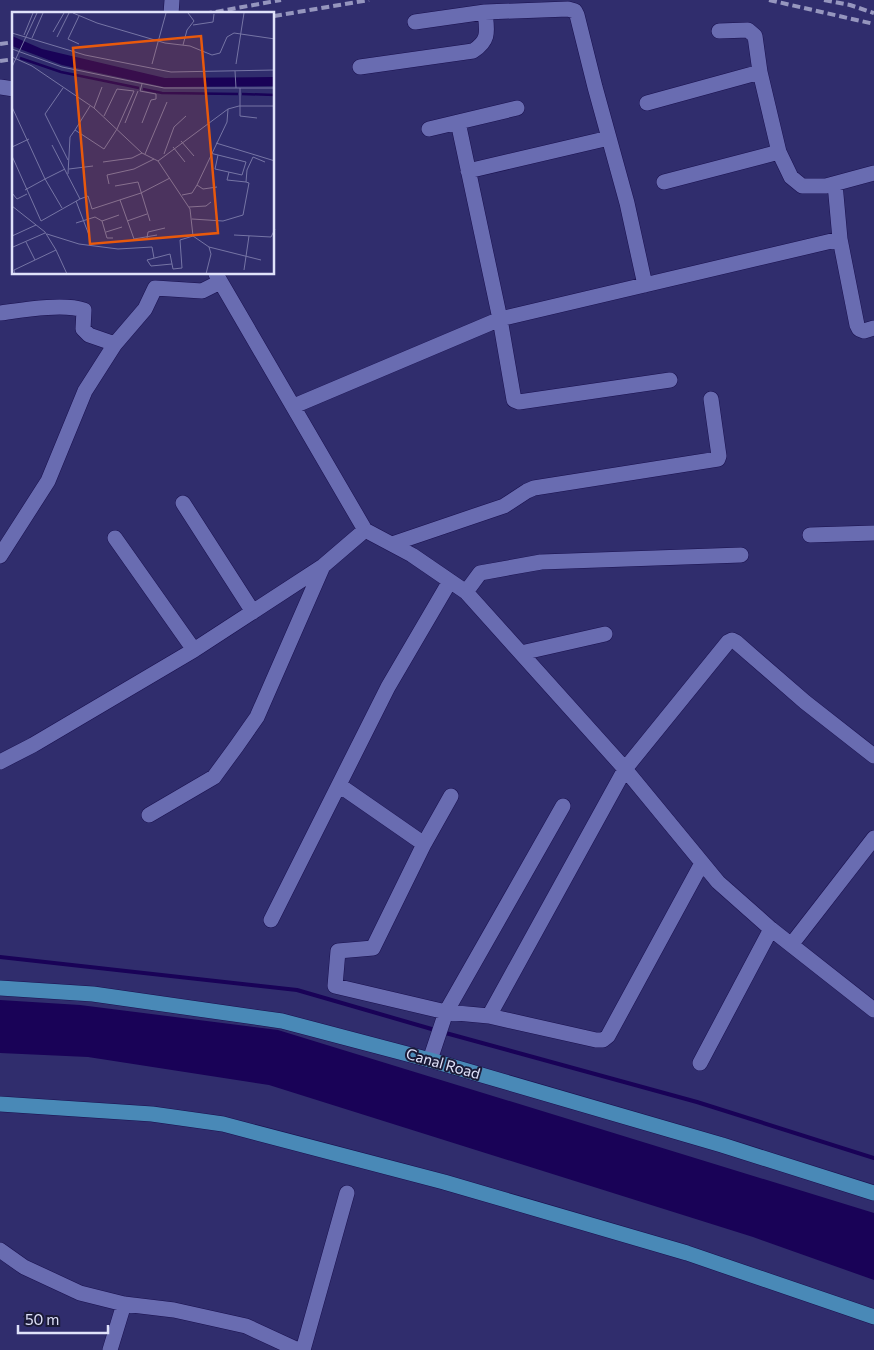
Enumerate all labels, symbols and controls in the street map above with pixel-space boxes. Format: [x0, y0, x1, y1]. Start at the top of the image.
inset map [12, 12, 275, 275]
street label: Canal Road [404, 1044, 482, 1082]
scale bar [18, 1302, 108, 1334]
text: 50 m [25, 1310, 59, 1328]

